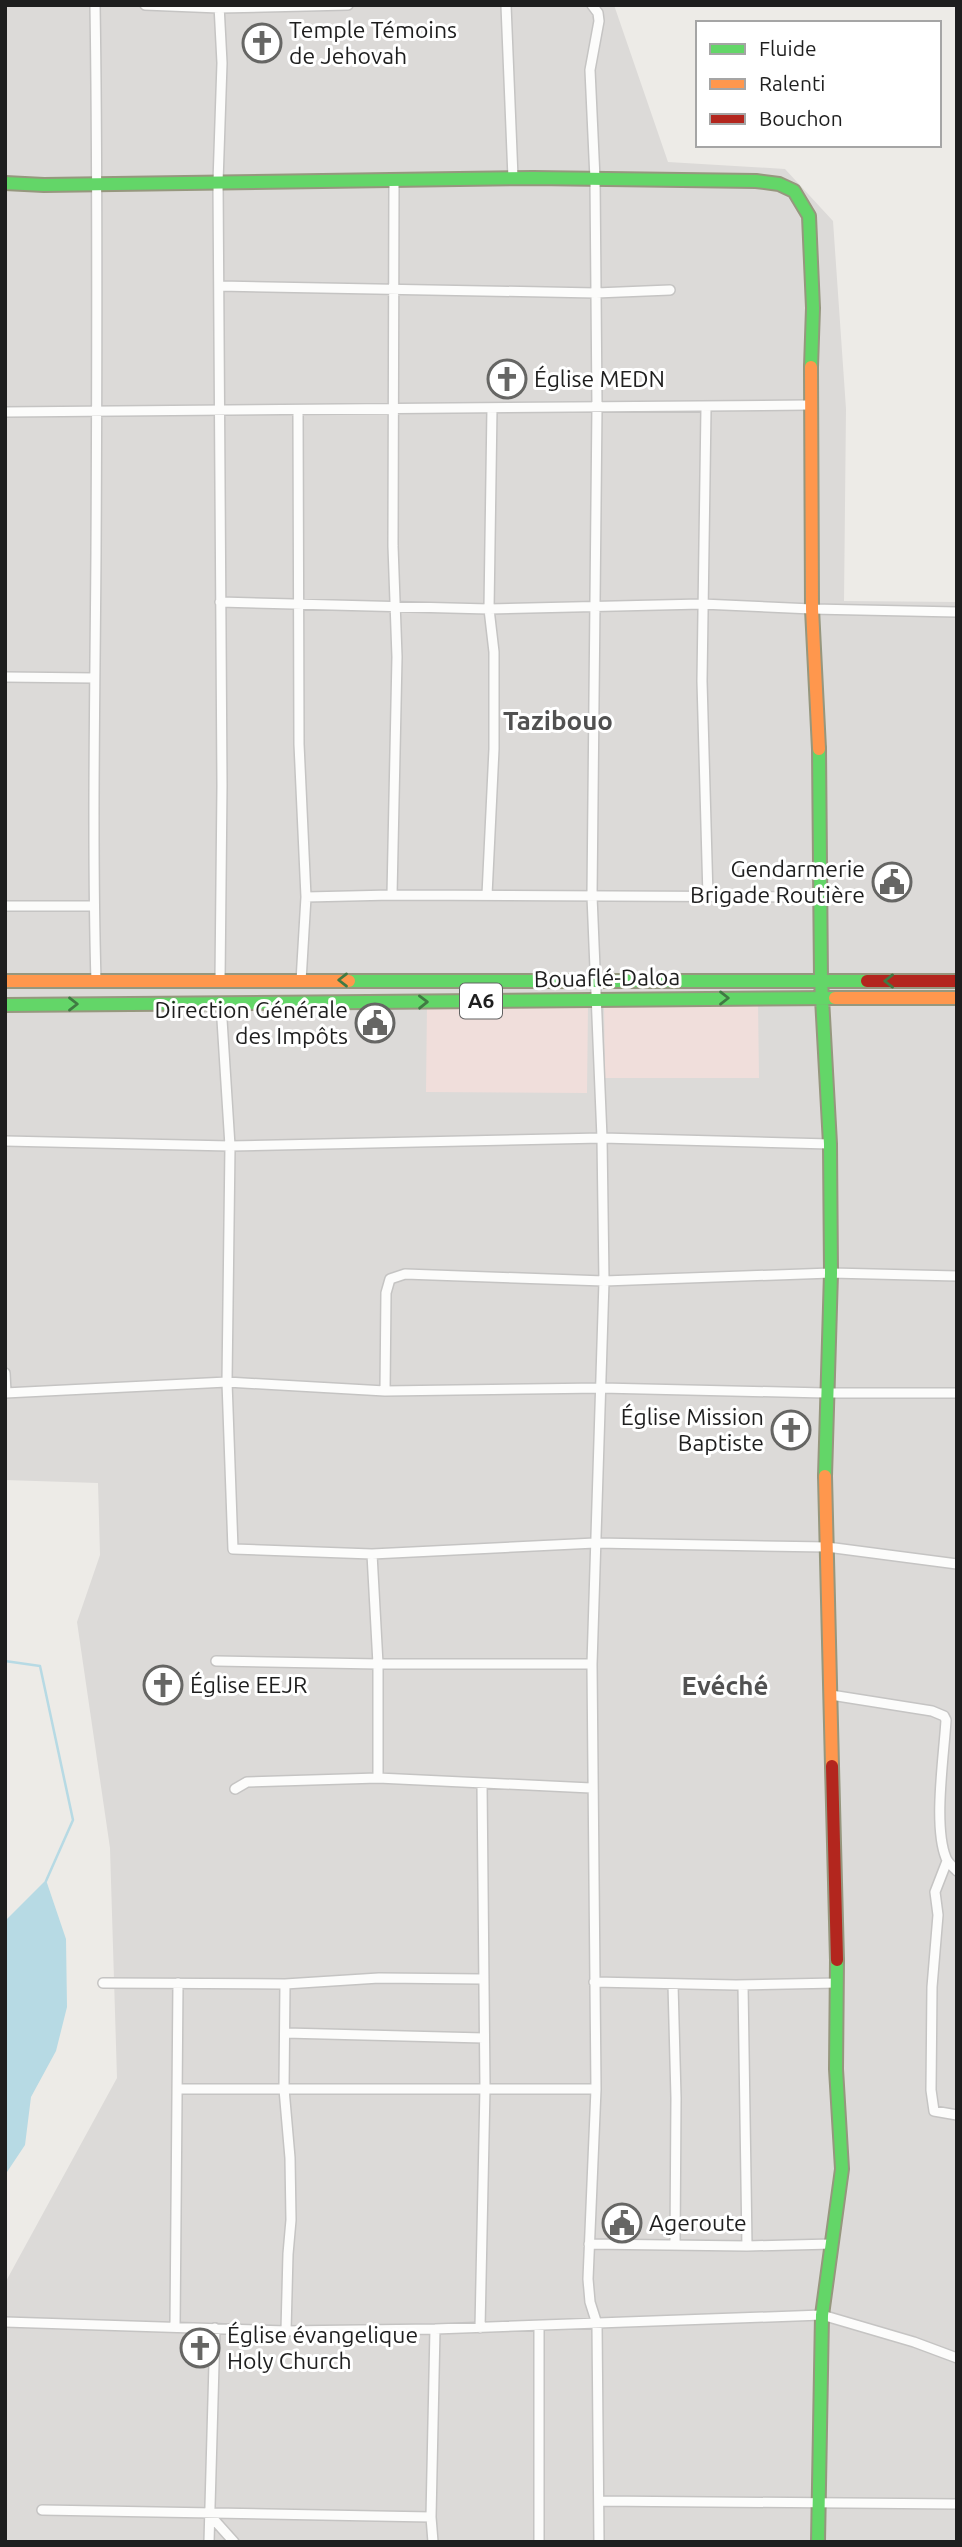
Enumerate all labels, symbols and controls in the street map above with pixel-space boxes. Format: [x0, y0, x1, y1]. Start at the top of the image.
place label: Temple Témoins de Jehovah [289, 17, 457, 68]
legend [696, 21, 941, 147]
church icon: Temple Témoins de Jehovah [241, 22, 283, 64]
text: Fluide [759, 36, 817, 60]
text: Ralenti [759, 71, 825, 95]
text: Bouchon [759, 106, 843, 130]
church icon: Église MEDN [486, 358, 528, 400]
place label: Église MEDN [534, 365, 665, 391]
district label: Tazibouo [503, 706, 613, 735]
place label: Gendarmerie Brigade Routière [690, 856, 865, 907]
public building icon: Gendarmerie Brigade Routière [871, 861, 913, 903]
street label: Bouaflé-Daloa [534, 964, 680, 991]
one-way arrow [337, 972, 347, 988]
one-way arrow [883, 973, 893, 989]
road number: A6 [460, 984, 502, 1018]
one-way arrow [720, 990, 730, 1006]
one-way arrow [419, 994, 429, 1010]
one-way arrow [69, 996, 79, 1012]
place label: Direction Générale des Impôts [155, 997, 348, 1048]
public building icon: Direction Générale des Impôts [354, 1002, 396, 1044]
place label: Église Mission Baptiste [621, 1403, 764, 1455]
church icon: Église Mission Baptiste [770, 1409, 812, 1451]
church icon: Église EEJR [142, 1664, 184, 1706]
place label: Église EEJR [190, 1671, 307, 1697]
district label: Evéché [682, 1671, 768, 1700]
public building icon: Ageroute [601, 2202, 643, 2244]
place label: Ageroute [649, 2210, 747, 2235]
place label: Église évangelique Holy Church [227, 2321, 418, 2373]
church icon: Église évangelique Holy Church [179, 2327, 221, 2369]

